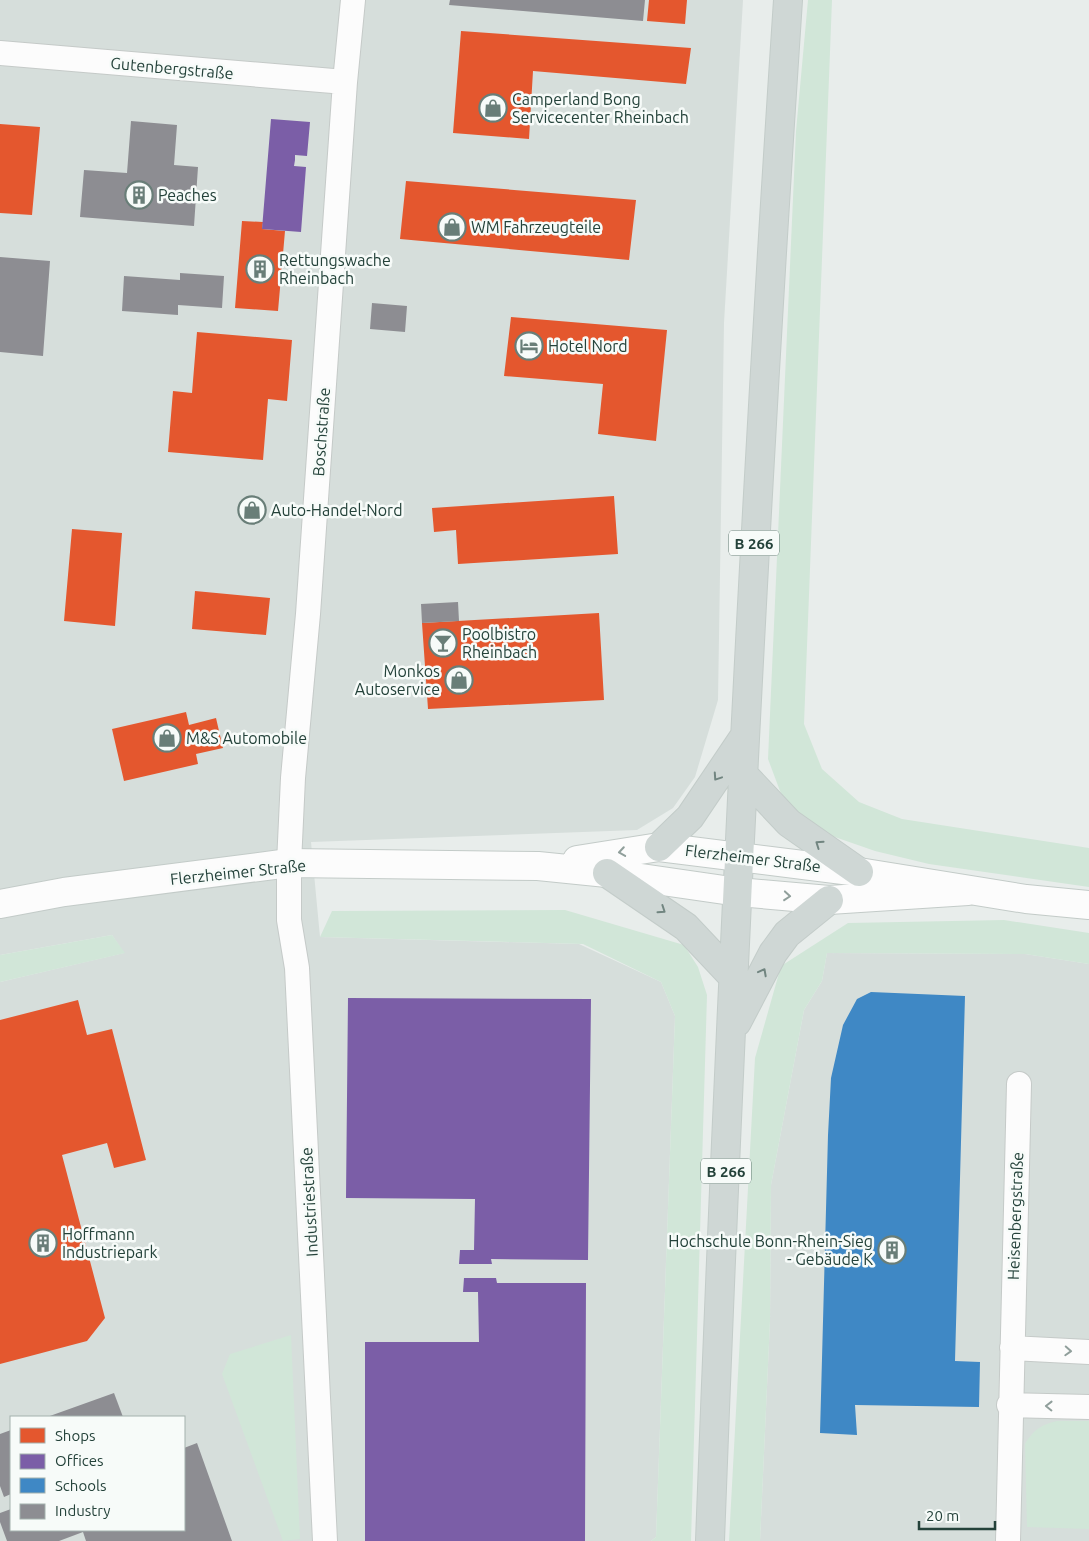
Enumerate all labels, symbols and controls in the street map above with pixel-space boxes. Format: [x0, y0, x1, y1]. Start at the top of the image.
street label: Gutenbergstraße [110, 54, 234, 82]
place label: Camperland Bong Servicecenter Rheinbach [512, 90, 689, 126]
shop icon: Camperland Bong Servicecenter Rheinbach [478, 93, 508, 123]
building icon: Peaches [124, 180, 154, 210]
place label: Peaches [158, 186, 217, 204]
shop icon: WM Fahrzeugteile [437, 212, 467, 242]
place label: WM Fahrzeugteile [471, 218, 601, 236]
place label: Rettungswache Rheinbach [279, 251, 391, 287]
building icon: Rettungswache Rheinbach [245, 254, 275, 284]
hotel icon: Hotel Nord [514, 331, 544, 361]
place label: Hotel Nord [548, 337, 628, 355]
street label: Boschstraße [309, 387, 333, 477]
shop icon: Auto-Handel-Nord [237, 495, 267, 525]
place label: Auto-Handel-Nord [271, 501, 403, 519]
road number: B 266 [729, 530, 779, 556]
place label: Poolbistro Rheinbach [462, 625, 537, 661]
bar icon: Poolbistro Rheinbach [428, 628, 458, 658]
place label: Monkos Autoservice [355, 662, 440, 698]
shop icon: Monkos Autoservice [444, 665, 474, 695]
shop icon: M&S Automobile [152, 723, 182, 753]
place label: M&S Automobile [186, 729, 307, 747]
one-way arrow [714, 772, 723, 781]
street label: Flerzheimer Straße [684, 841, 822, 875]
one-way arrow [815, 841, 825, 850]
one-way arrow [618, 847, 627, 857]
street label: Flerzheimer Straße [169, 856, 307, 888]
one-way arrow [783, 891, 791, 902]
one-way arrow [656, 904, 665, 913]
one-way arrow [757, 968, 767, 977]
street label: Industriestraße [297, 1147, 321, 1257]
street label: Heisenbergstraße [1004, 1152, 1026, 1280]
road number: B 266 [701, 1158, 751, 1184]
place label: Hoffmann Industriepark [62, 1225, 157, 1261]
building icon: Hoffmann Industriepark [28, 1228, 58, 1258]
place label: Hochschule Bonn-Rhein-Sieg - Gebäude K [668, 1232, 873, 1268]
building icon: Hochschule Bonn-Rhein-Sieg - Gebäude K [877, 1235, 907, 1265]
one-way arrow [1064, 1346, 1072, 1356]
one-way arrow [1045, 1401, 1052, 1411]
legend [10, 1416, 185, 1531]
text: Shops [55, 1427, 96, 1444]
text: Offices [55, 1452, 103, 1469]
text: Schools [55, 1477, 106, 1494]
scale bar [919, 1498, 995, 1530]
text: Industry [55, 1502, 110, 1519]
text: 20 m [926, 1507, 959, 1524]

